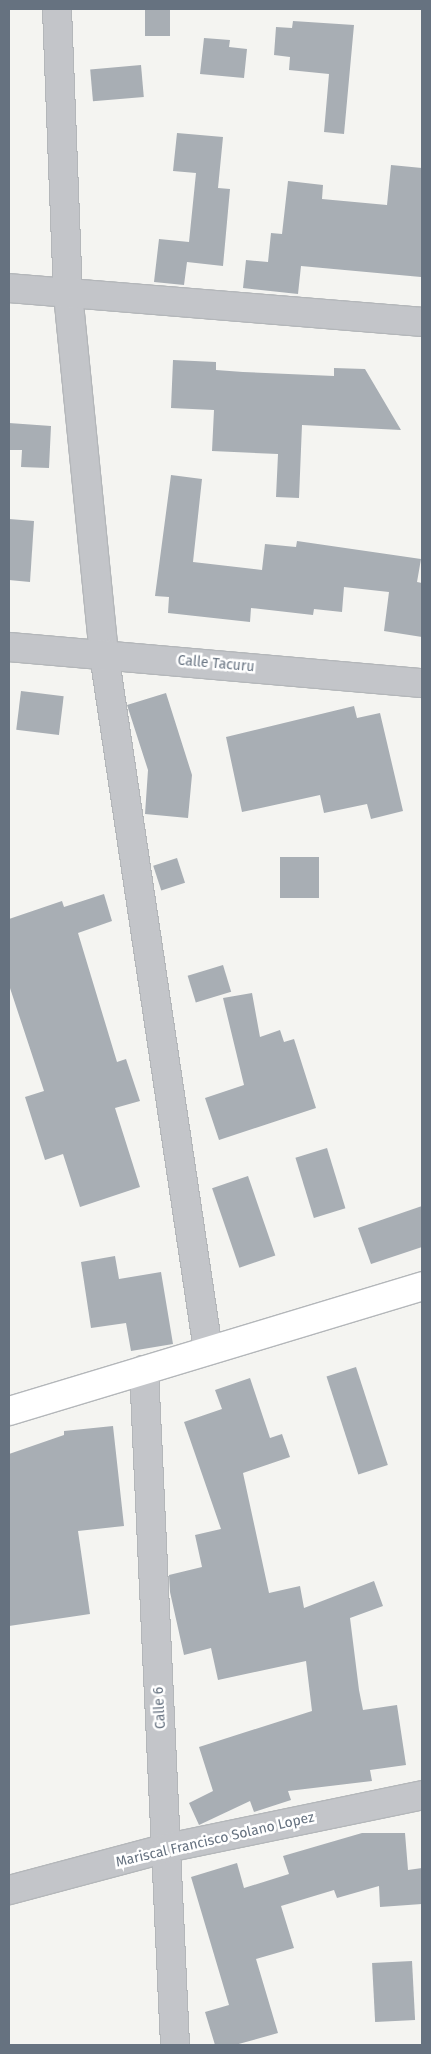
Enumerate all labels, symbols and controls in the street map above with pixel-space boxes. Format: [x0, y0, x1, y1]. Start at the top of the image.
street label: Calle Tacuru [177, 652, 255, 676]
street label: Calle 6 [151, 1687, 169, 1729]
street label: Mariscal Francisco Solano Lopez [114, 1809, 316, 1871]

